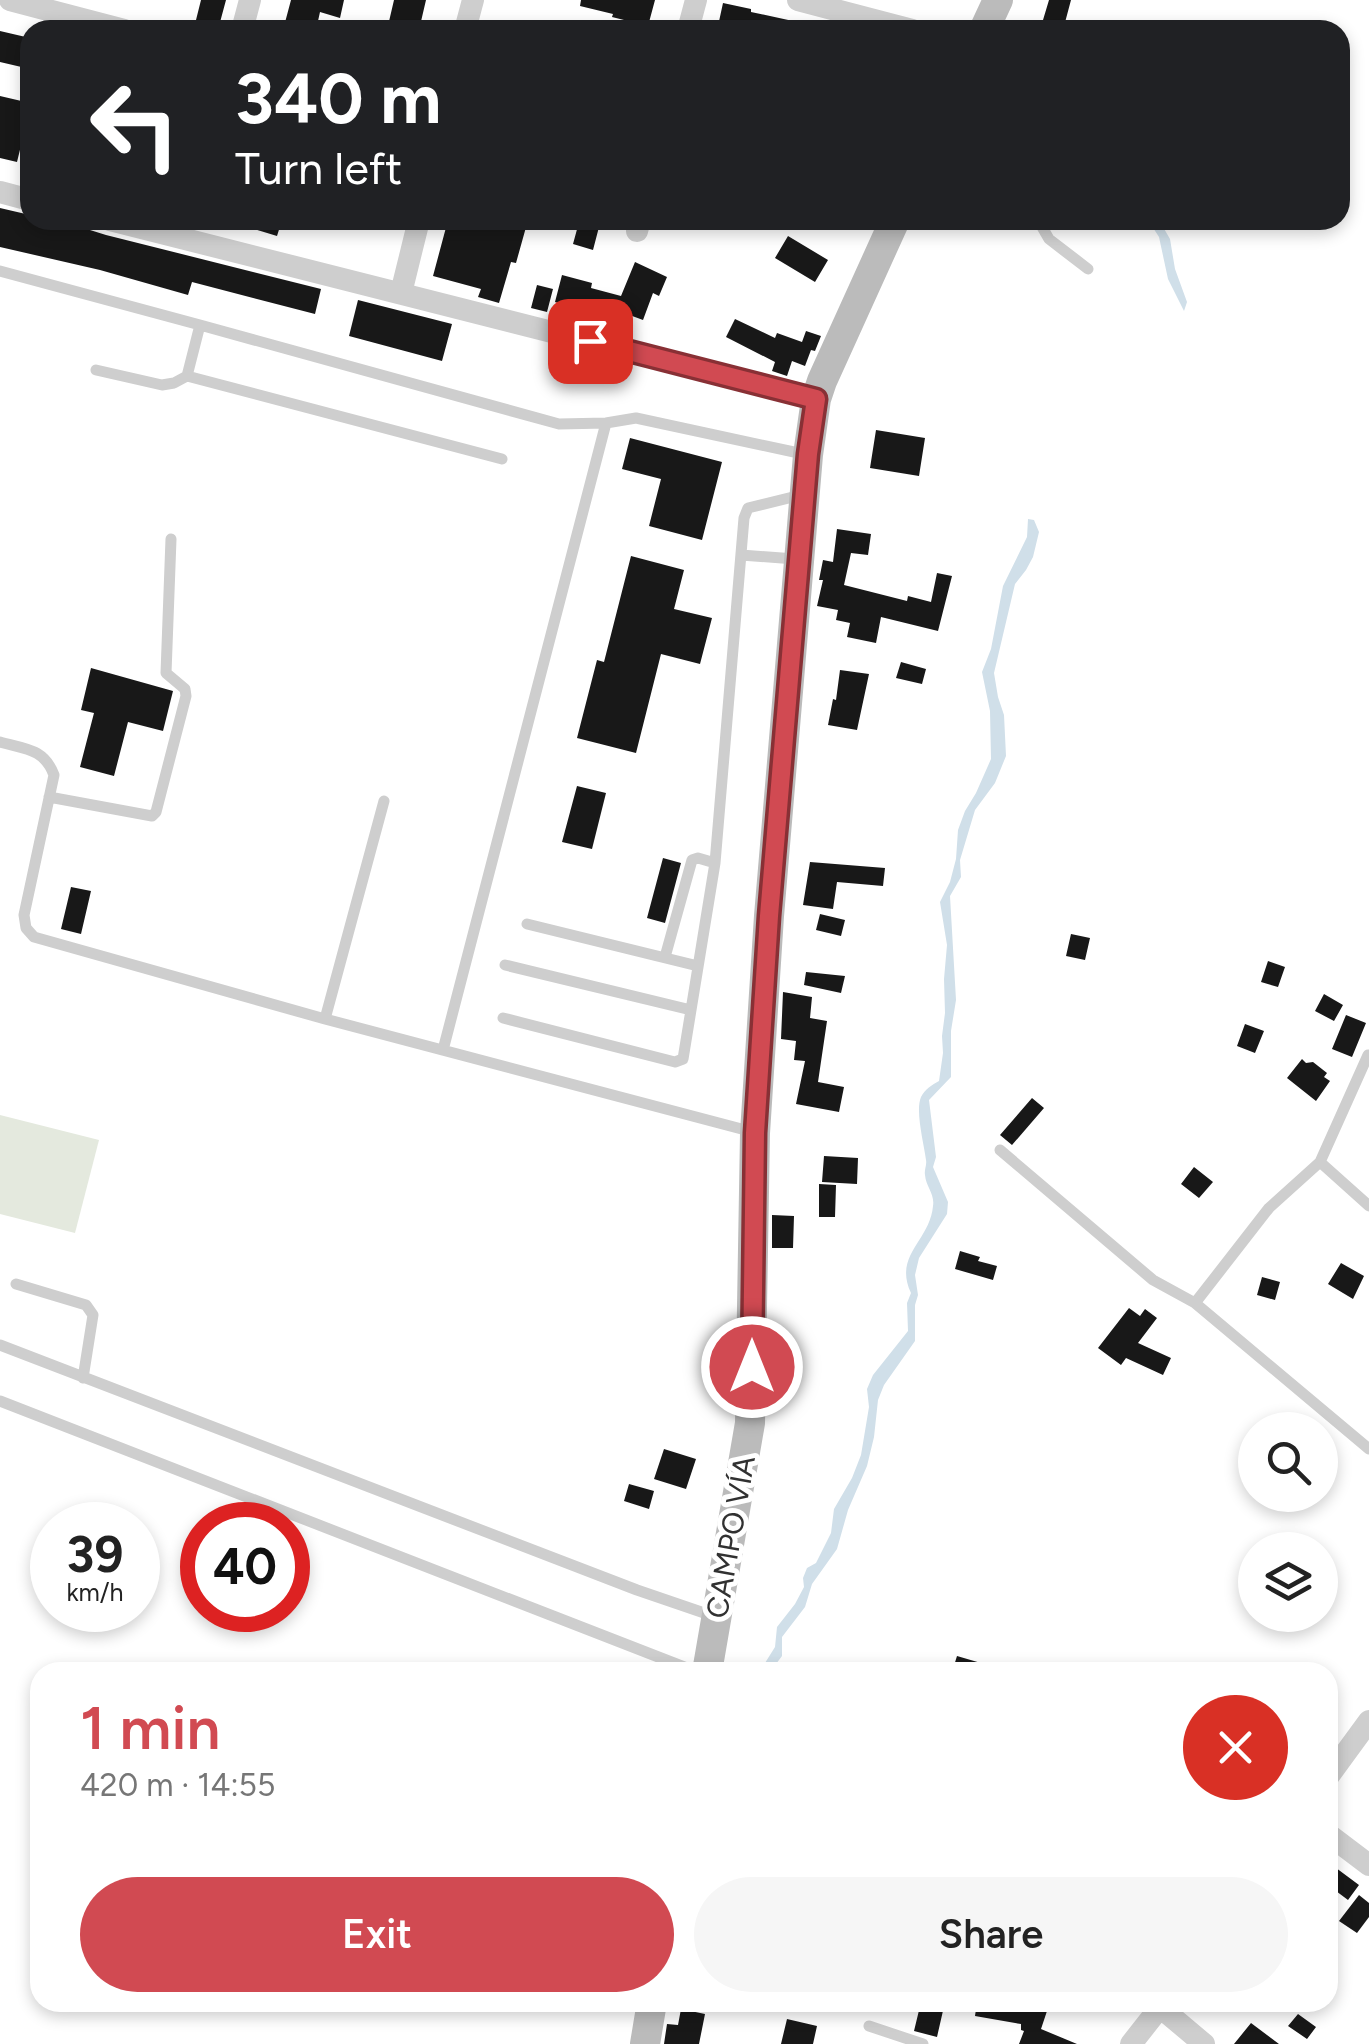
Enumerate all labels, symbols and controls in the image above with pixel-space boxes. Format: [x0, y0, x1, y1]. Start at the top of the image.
text: 340 m [235, 56, 441, 141]
icon: left [70, 60, 200, 190]
text: Turn left [235, 141, 402, 195]
pin [548, 299, 633, 384]
icon: arrive [563, 314, 618, 369]
position arrow [700, 1315, 804, 1419]
map controls [1238, 1412, 1338, 1632]
button: search [1238, 1412, 1338, 1512]
street label: CAMPO VÍA [698, 1452, 763, 1621]
speed limit sign: 40 [180, 1502, 310, 1632]
text: 39 [67, 1524, 123, 1585]
button: layers [1238, 1532, 1338, 1632]
text: km/h [66, 1577, 124, 1607]
text: 1 min [80, 1692, 220, 1764]
button: close [1183, 1695, 1288, 1800]
text: 420 m · 14:55 [80, 1766, 275, 1804]
button: Exit [80, 1877, 674, 1992]
button: Share [694, 1877, 1288, 1992]

